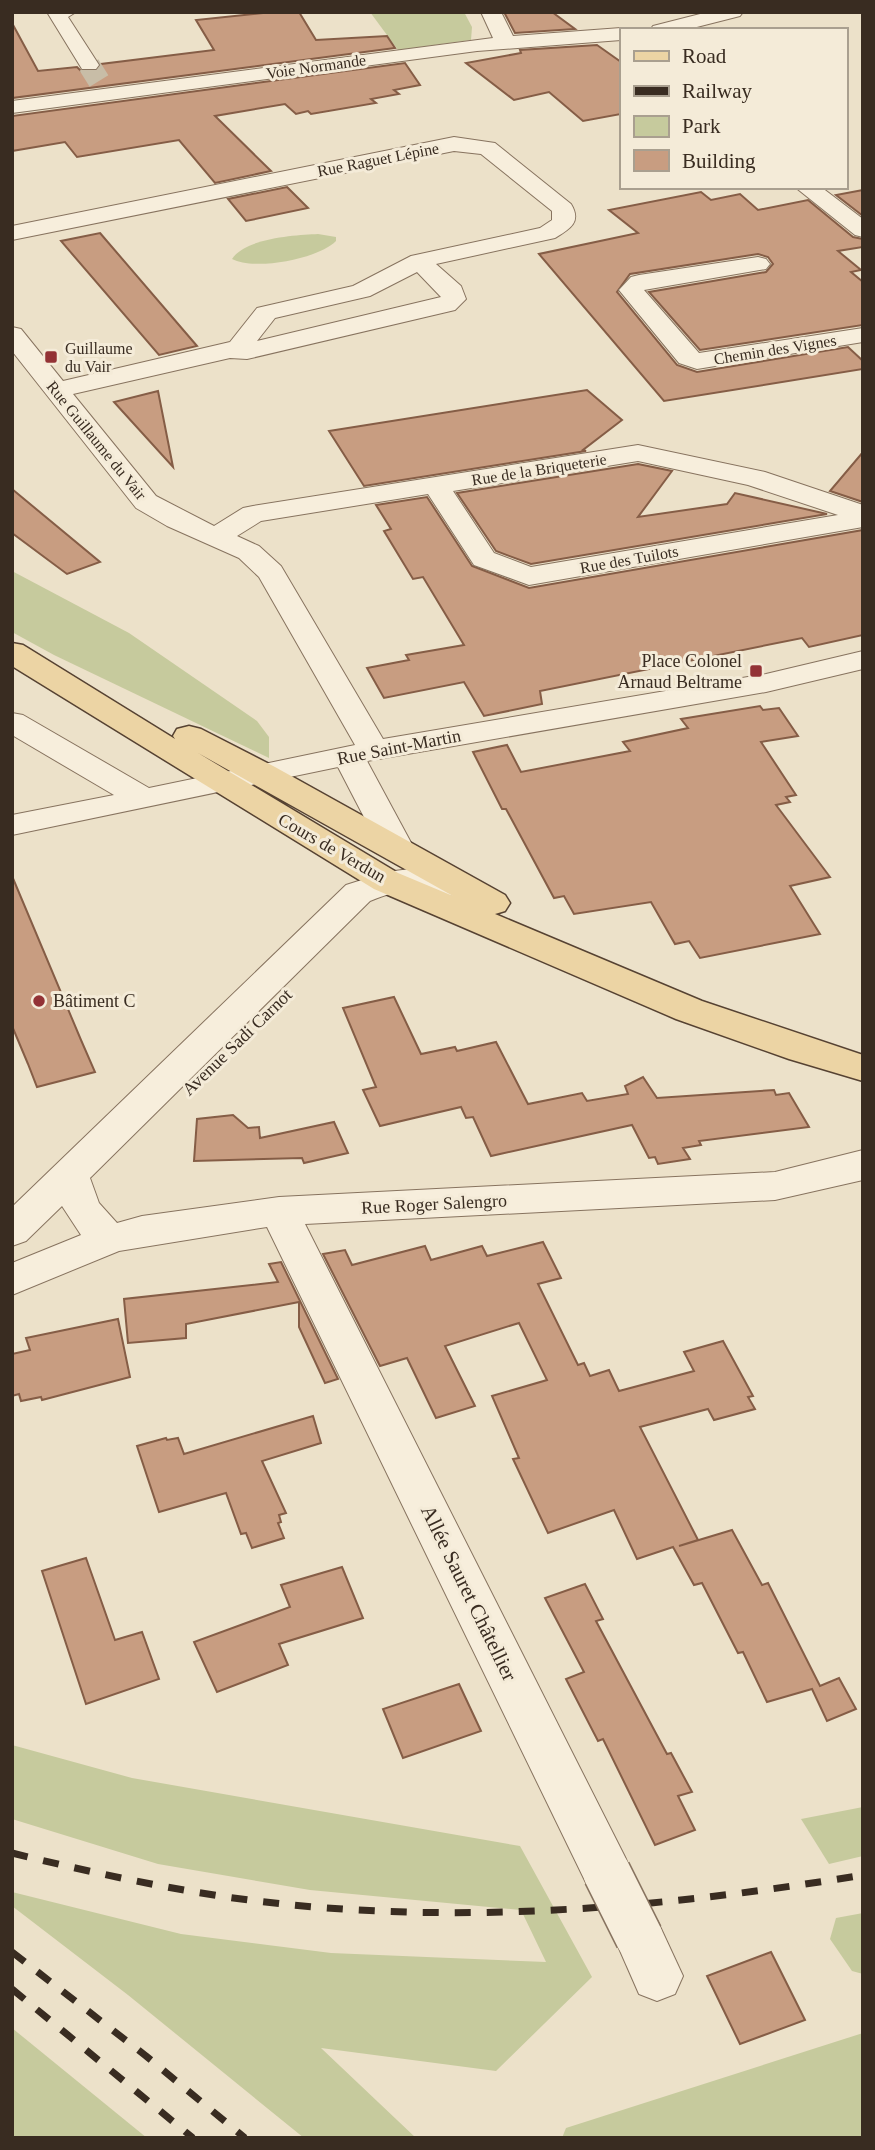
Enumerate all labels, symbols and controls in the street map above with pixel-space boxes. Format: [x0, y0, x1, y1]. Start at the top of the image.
legend [620, 28, 847, 189]
text: Road [682, 44, 727, 68]
street label: Voie Normande [265, 51, 367, 82]
text: Railway [682, 79, 752, 103]
text: Park [682, 114, 721, 138]
street label: Rue Raguet Lépine [316, 139, 441, 181]
text: Building [682, 149, 756, 173]
street label: Chemin des Vignes [712, 331, 838, 369]
place label: Guillaume du Vair [65, 340, 133, 375]
marker: Guillaume du Vair [43, 349, 59, 365]
street label: Rue Guillaume du Vair [44, 378, 150, 504]
street label: Rue de la Briqueterie [470, 450, 608, 490]
street label: Rue des Tuilots [579, 542, 680, 577]
place label: Place Colonel Arnaud Beltrame [618, 651, 742, 692]
marker: Place Colonel Arnaud Beltrame [748, 663, 764, 679]
street label: Rue Saint-Martin [336, 725, 462, 769]
street label: Cours de Verdun [275, 809, 389, 887]
street label: Avenue Sadi Carnot [178, 985, 296, 1099]
place label: Bâtiment C [53, 991, 136, 1011]
marker: Bâtiment C [31, 993, 47, 1009]
street label: Rue Roger Salengro [361, 1190, 507, 1218]
street label: Allée Sauret Châtellier [416, 1501, 522, 1685]

